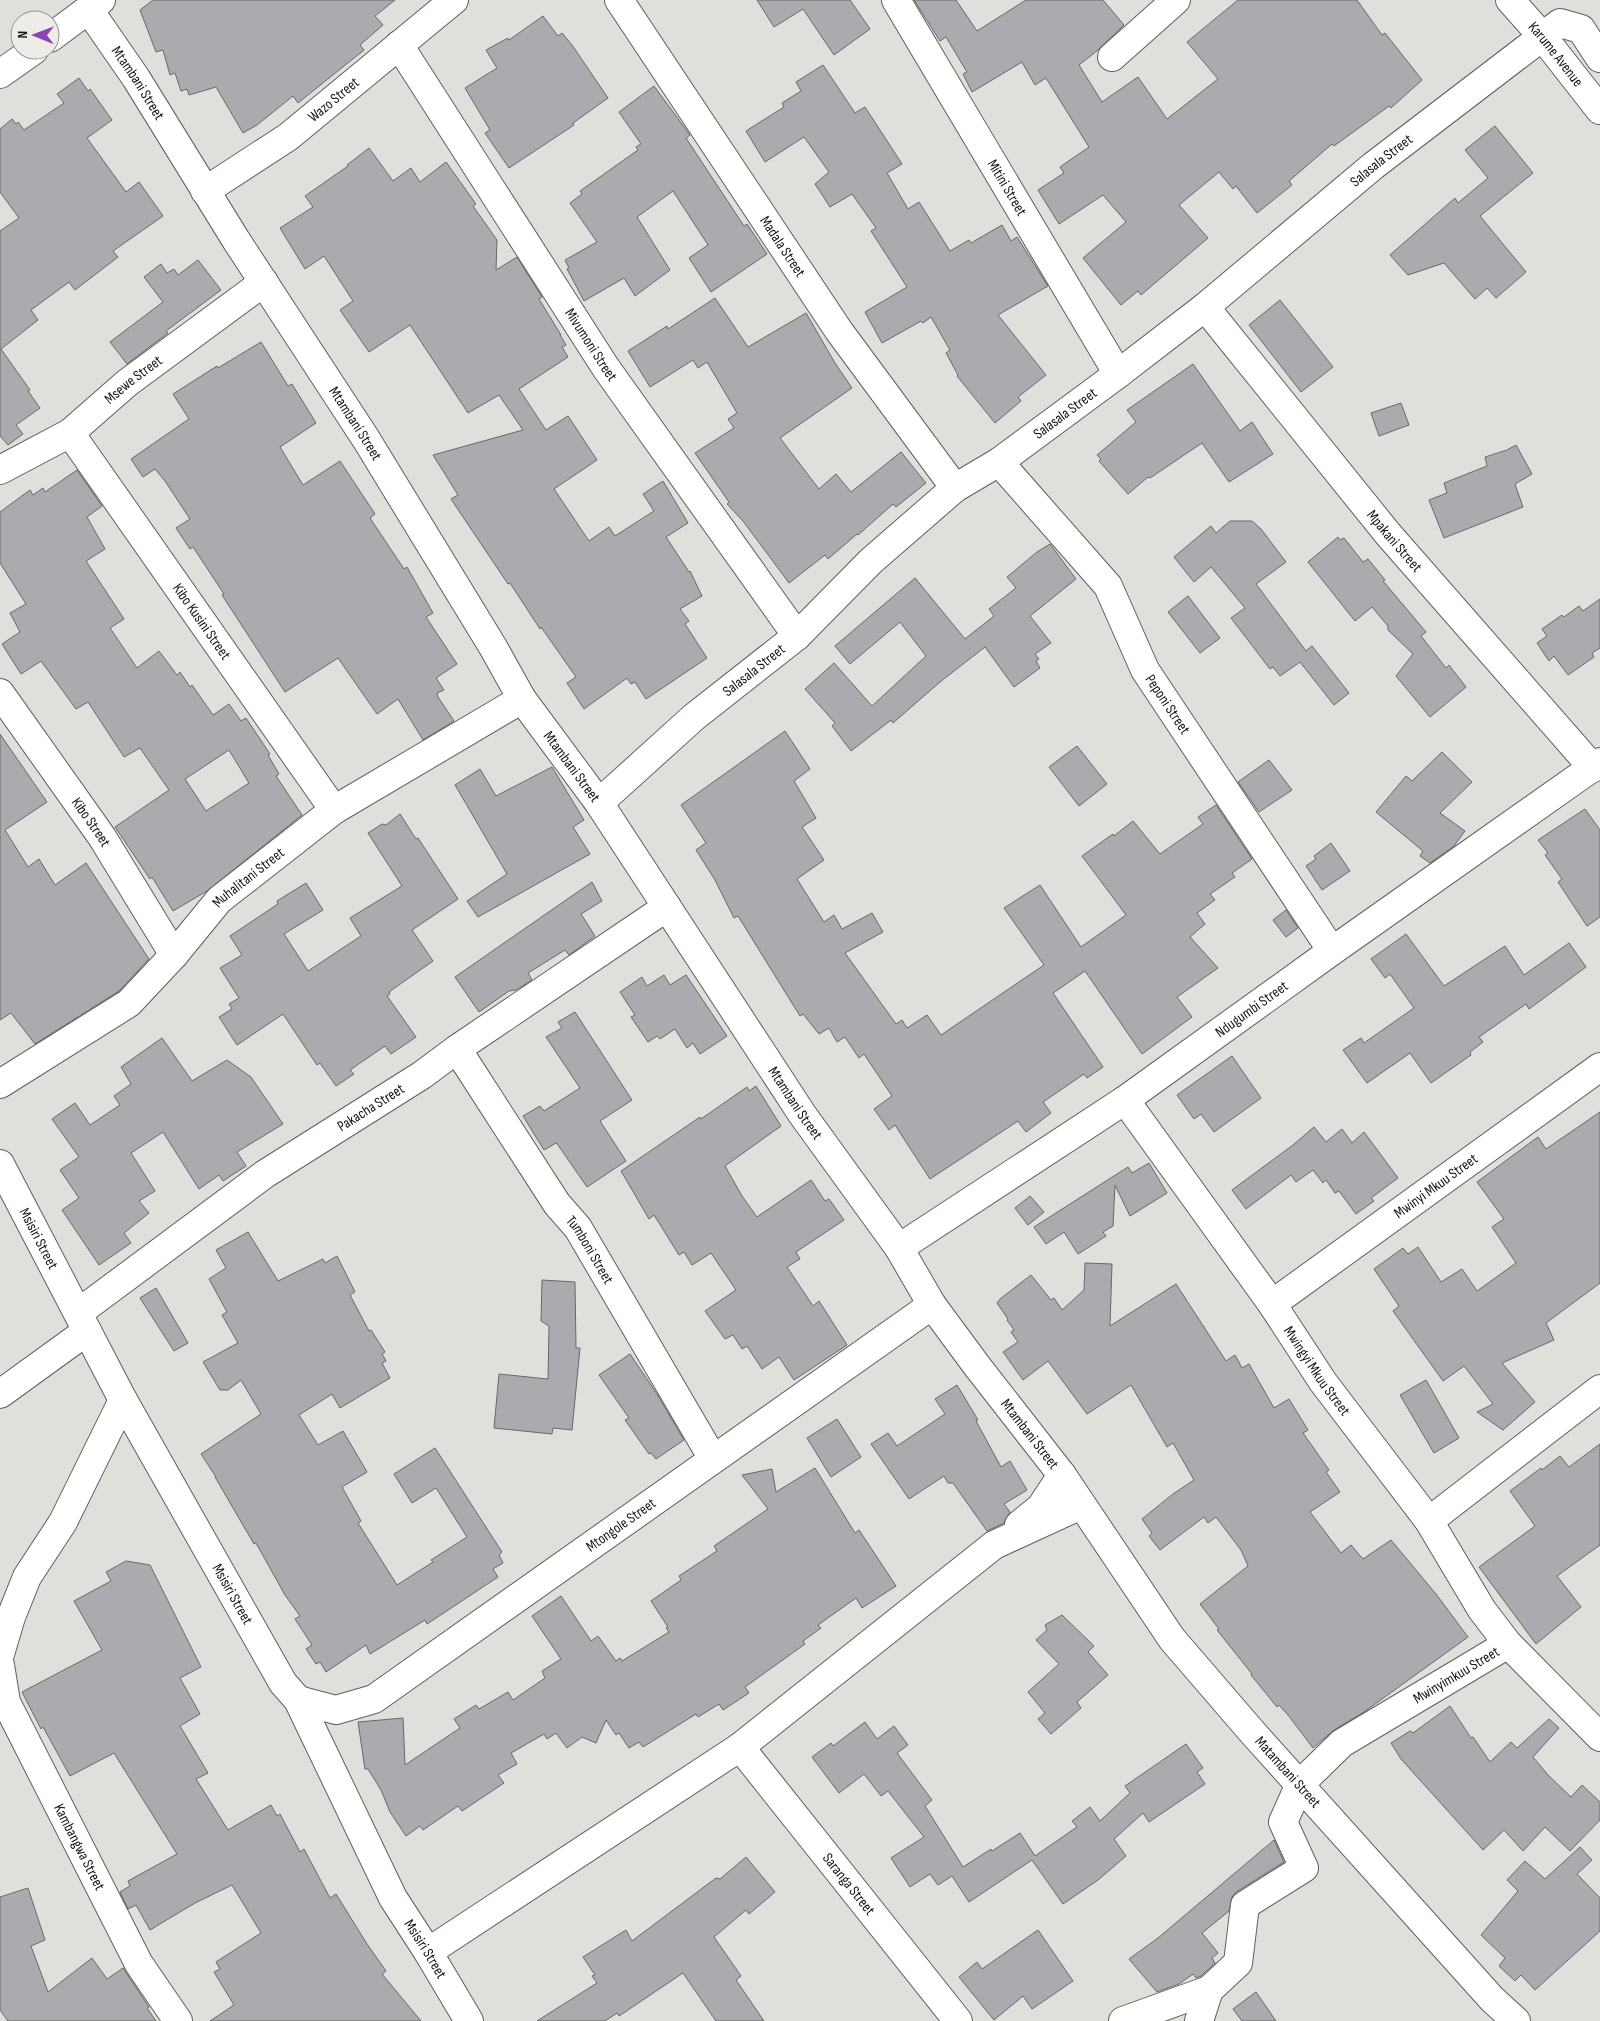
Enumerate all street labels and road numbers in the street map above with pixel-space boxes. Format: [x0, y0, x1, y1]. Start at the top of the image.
street label: Karume Avenue [1524, 18, 1588, 90]
street label: Mtambani Street [107, 42, 169, 124]
street label: Wazo Street [304, 73, 363, 126]
street label: Salasala Street [1346, 130, 1417, 191]
street label: Mitini Street [983, 156, 1032, 219]
street label: Madala Street [756, 212, 810, 281]
street label: Mivumoni Street [561, 305, 622, 385]
street label: Msewe Street [100, 351, 166, 408]
street label: Mtambani Street [325, 383, 386, 464]
street label: Salasala Street [1029, 383, 1101, 443]
street label: Mpakani Street [1363, 506, 1427, 576]
street label: Kibo Kusini Street [169, 580, 235, 664]
street label: Salasala Street [718, 639, 789, 701]
street label: Peponi Street [1141, 671, 1195, 738]
street label: Mtambani Street [539, 727, 605, 806]
street label: Kibo Street [67, 794, 115, 851]
street label: Muhalitani Street [207, 843, 288, 911]
street label: Ndugumbi Street [1211, 976, 1292, 1042]
street label: Mtambani Street [764, 1063, 827, 1144]
street label: Pakacha Street [334, 1079, 408, 1136]
street label: Mwinyi Mkuu Street [1390, 1149, 1482, 1222]
street label: Msisiri Street [15, 1205, 63, 1273]
street label: Tumboni Street [562, 1211, 618, 1288]
street label: Mwingyi Mkuu Street [1280, 1322, 1355, 1420]
street label: Mtambani Street [997, 1395, 1064, 1473]
street label: Mtongole Street [582, 1493, 660, 1556]
street label: Msisiri Street [208, 1560, 258, 1628]
street label: Mwinyimkuu Street [1410, 1642, 1503, 1708]
street label: Matambani Street [1251, 1732, 1325, 1812]
street label: Kambangwa Street [50, 1800, 110, 1894]
street label: Saranga Street [818, 1849, 880, 1919]
street label: Msisiri Street [400, 1916, 451, 1982]

